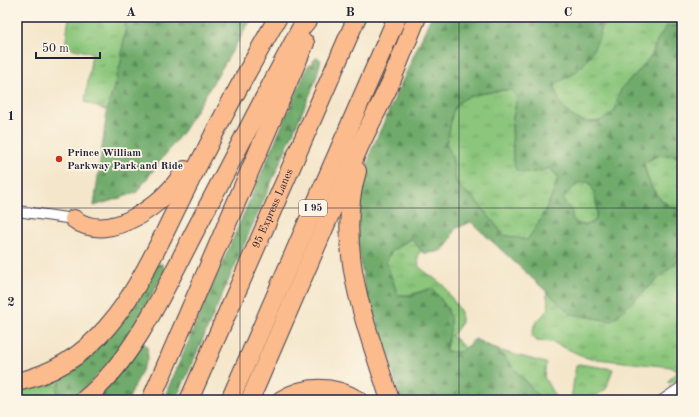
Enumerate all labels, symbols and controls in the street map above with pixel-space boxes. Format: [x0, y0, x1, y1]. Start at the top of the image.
text: A [126, 6, 136, 19]
text: B [345, 6, 355, 19]
text: C [564, 6, 572, 19]
scale bar [36, 34, 100, 60]
text: 50 m [42, 42, 69, 55]
text: 1 [7, 110, 15, 123]
place label: Prince William Parkway Park and Ride [67, 148, 183, 172]
marker: Prince William Parkway Park and Ride [54, 154, 64, 164]
street label: 95 Express Lanes [251, 167, 295, 250]
road number: I 95 [299, 200, 327, 216]
text: 2 [7, 296, 15, 309]

